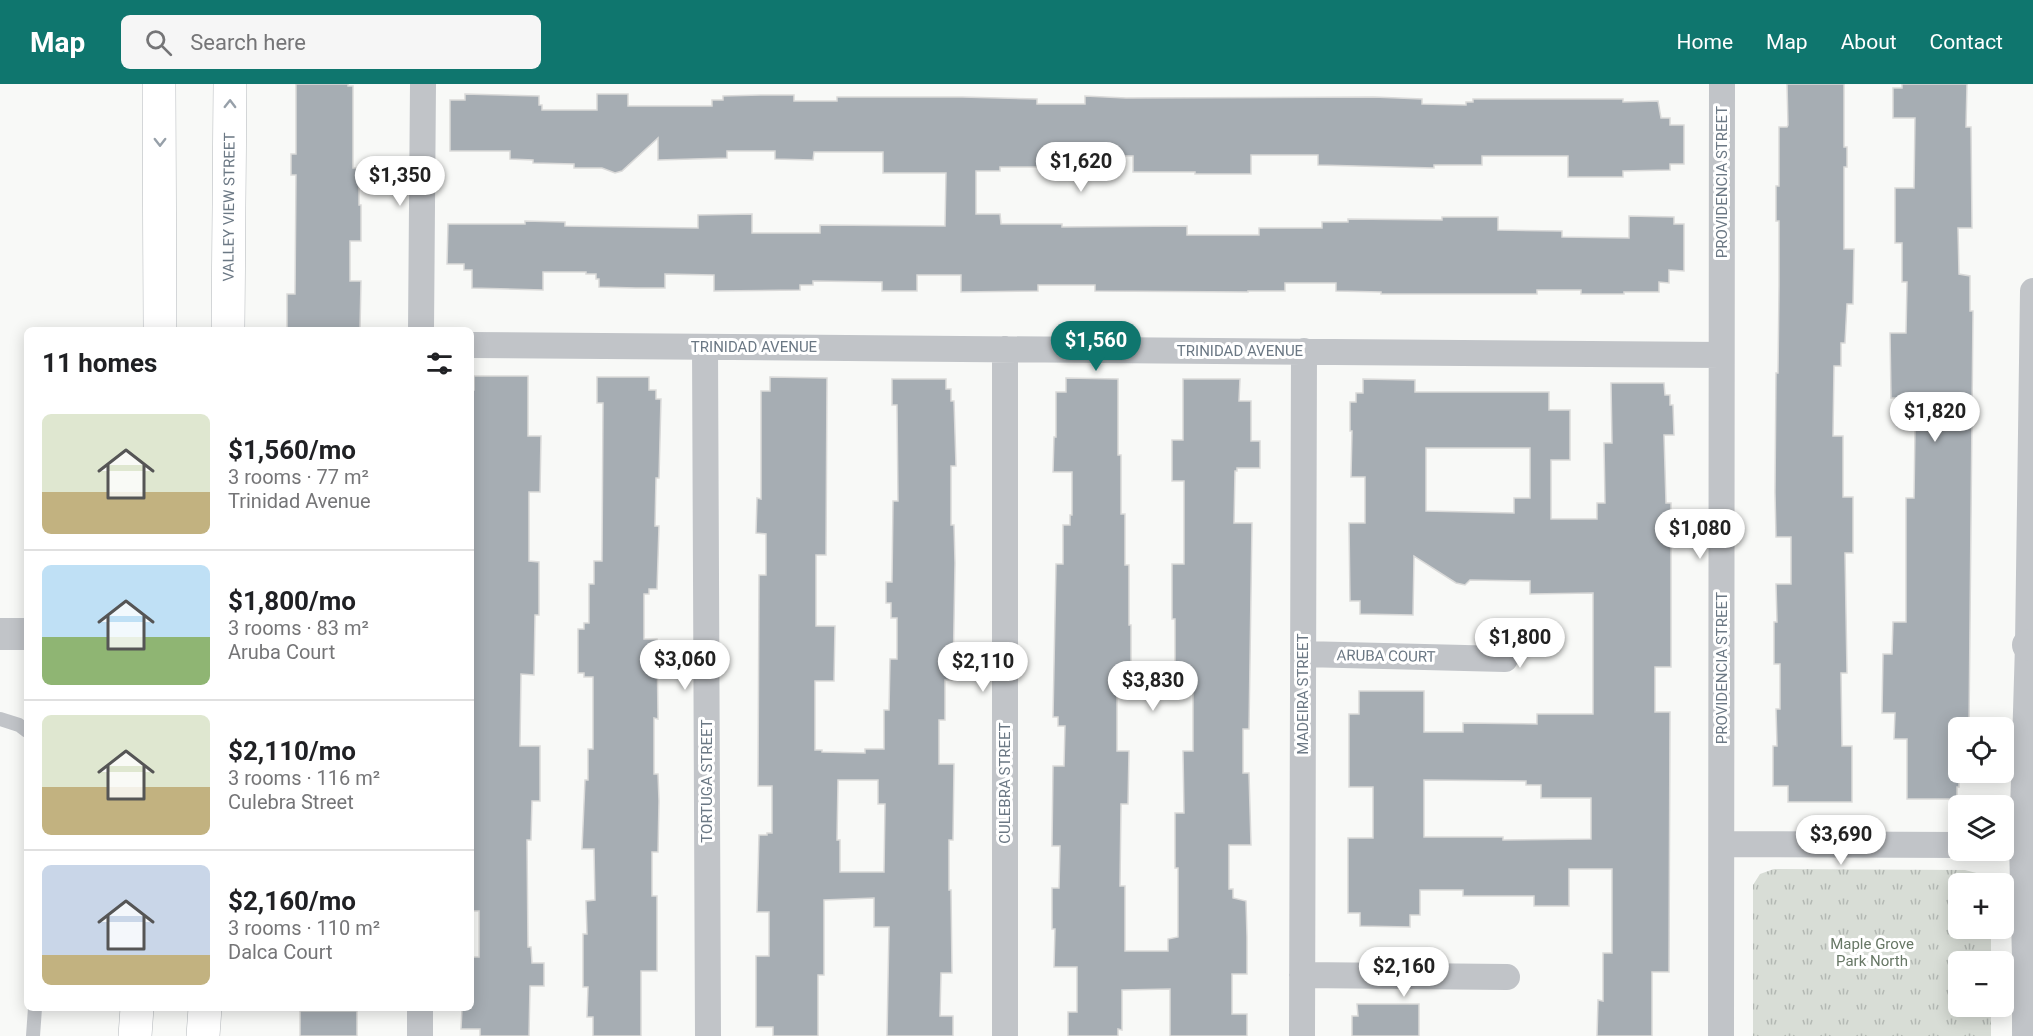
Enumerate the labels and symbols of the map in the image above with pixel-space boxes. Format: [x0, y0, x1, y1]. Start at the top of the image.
one-way arrow [224, 99, 236, 108]
street label: PROVIDENCIA STREET [1713, 106, 1731, 258]
street label: VALLEY VIEW STREET [219, 132, 239, 281]
one-way arrow [154, 138, 166, 147]
pin: $1,620 [1032, 142, 1130, 193]
pin: $1,350 [351, 156, 449, 207]
pin: $1,560 [1047, 321, 1145, 372]
street label: TRINIDAD AVENUE [691, 338, 818, 356]
street label: TRINIDAD AVENUE [1177, 342, 1304, 360]
pin: $1,820 [1886, 392, 1984, 443]
pin: $1,080 [1651, 509, 1749, 560]
street label: PROVIDENCIA STREET [1713, 592, 1731, 744]
pin: $1,800 [1471, 618, 1569, 669]
street label: MADEIRA STREET [1294, 633, 1312, 755]
pin: $3,060 [636, 640, 734, 691]
pin: $2,110 [934, 642, 1032, 693]
street label: ARUBA COURT [1336, 646, 1436, 666]
pin: $3,830 [1104, 661, 1202, 712]
street label: TORTUGA STREET [698, 719, 716, 843]
street label: CULEBRA STREET [996, 722, 1014, 844]
pin: $3,690 [1792, 815, 1890, 866]
park label: Maple Grove Park North [1830, 935, 1914, 970]
pin: $2,160 [1355, 947, 1453, 998]

